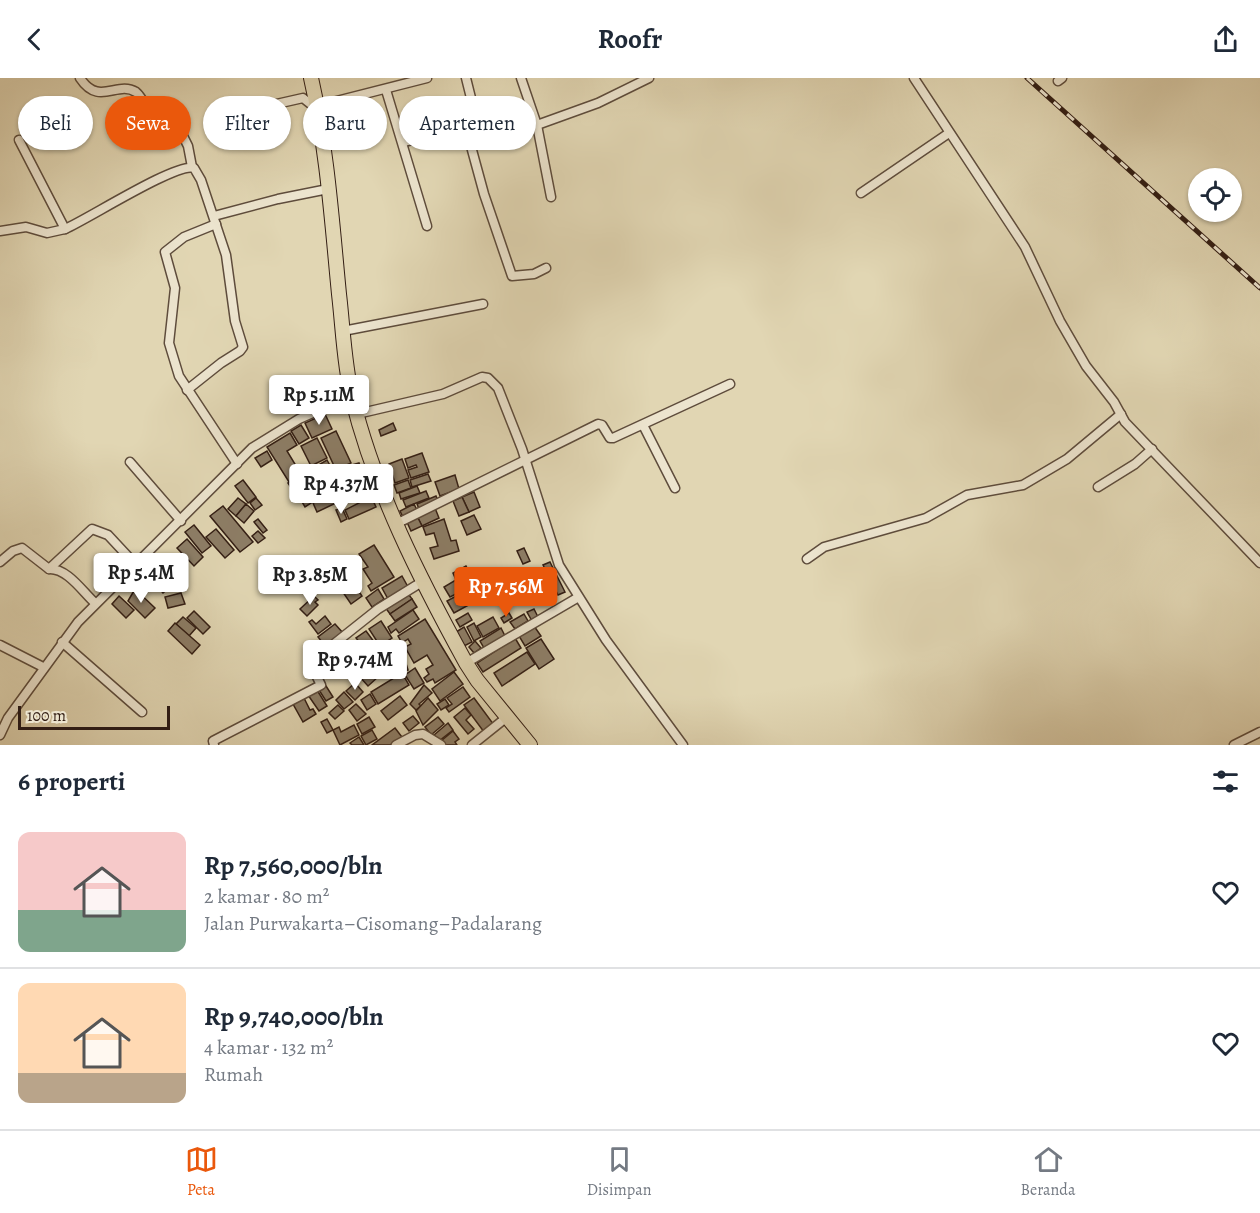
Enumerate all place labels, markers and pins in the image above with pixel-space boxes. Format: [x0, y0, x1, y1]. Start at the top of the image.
pin: Rp 5.11M [257, 375, 381, 426]
pin: Rp 4.37M [279, 464, 403, 515]
pin: Rp 5.4M [86, 553, 196, 604]
pin: Rp 3.85M [248, 555, 372, 606]
pin: Rp 7.56M [444, 567, 568, 618]
pin: Rp 9.74M [293, 640, 417, 691]

